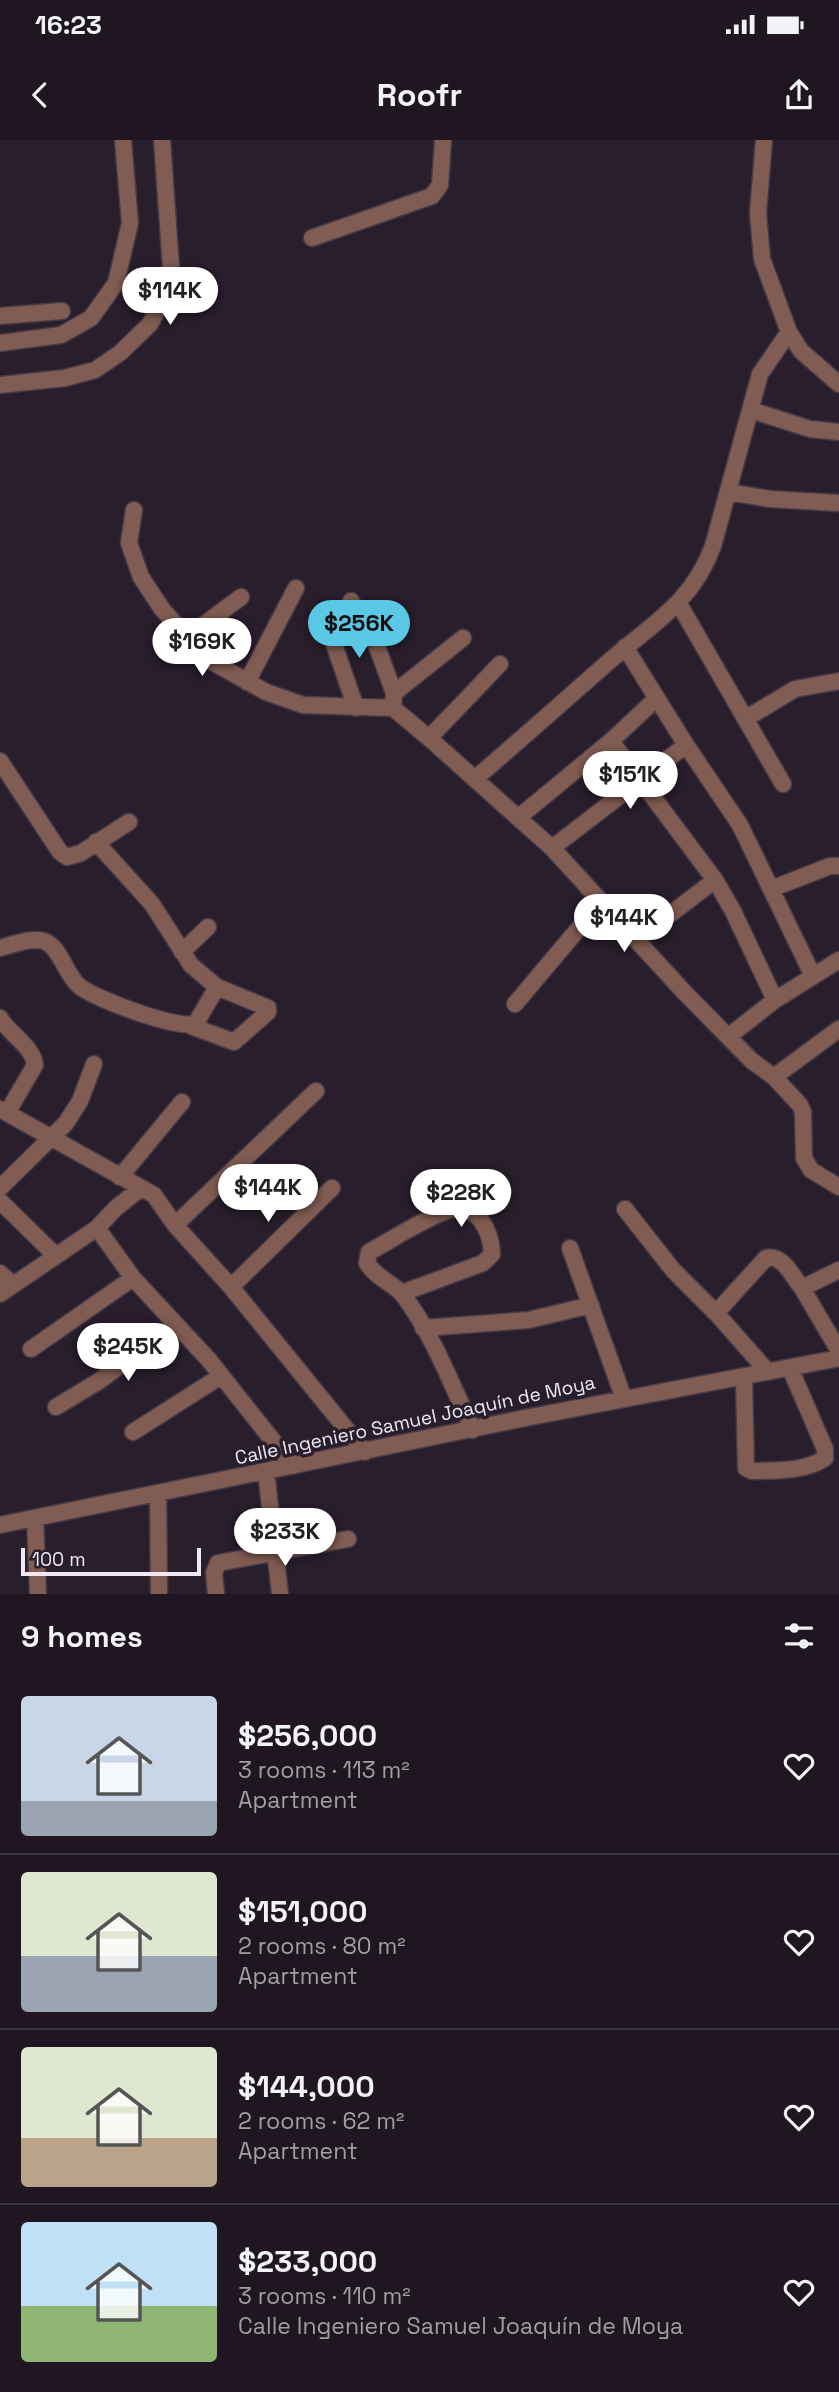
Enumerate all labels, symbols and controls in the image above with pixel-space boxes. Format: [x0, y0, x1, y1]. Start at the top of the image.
text: 16:23 [35, 8, 102, 42]
text: Roofr [377, 75, 462, 115]
icon: back [21, 76, 59, 114]
icon: share [780, 76, 818, 114]
pin: $114K [121, 268, 219, 327]
text: $114K [138, 275, 202, 305]
pin: $256K [310, 601, 408, 660]
text: $256K [324, 608, 394, 638]
pin: $169K [153, 618, 251, 678]
text: $169K [168, 626, 236, 656]
pin: $151K [581, 752, 679, 811]
text: $151K [599, 759, 661, 789]
pin: $144K [575, 894, 673, 954]
text: $144K [590, 902, 658, 932]
pin: $144K [219, 1164, 317, 1224]
pin: $228K [412, 1170, 510, 1229]
text: $144K [234, 1172, 302, 1202]
text: $228K [426, 1177, 496, 1207]
pin: $245K [79, 1324, 177, 1383]
text: $245K [93, 1331, 163, 1361]
street label: Calle Ingeniero Samuel Joaquín de Moya [233, 1370, 598, 1470]
pin: $233K [236, 1508, 334, 1568]
text: $233K [250, 1516, 320, 1546]
scale bar [21, 1545, 201, 1577]
text: 100 m [32, 1547, 86, 1572]
text: 9 homes [21, 1617, 143, 1656]
icon: filters [780, 1617, 818, 1655]
text: $256,000 [238, 1716, 377, 1755]
icon: home [77, 1724, 161, 1808]
icon: heart [780, 1747, 818, 1785]
text: 3 rooms · 113 m² [238, 1755, 410, 1785]
text: Apartment [238, 1785, 358, 1815]
text: $151,000 [238, 1892, 368, 1931]
icon: home [77, 1900, 161, 1984]
icon: heart [780, 1923, 818, 1961]
text: 2 rooms · 80 m² [238, 1931, 406, 1961]
text: Apartment [238, 1961, 358, 1991]
text: $144,000 [238, 2067, 375, 2106]
icon: home [77, 2075, 161, 2159]
icon: heart [780, 2098, 818, 2136]
text: 2 rooms · 62 m² [238, 2106, 404, 2136]
text: Apartment [238, 2136, 358, 2166]
text: $233,000 [238, 2242, 377, 2281]
icon: home [77, 2250, 161, 2334]
icon: heart [780, 2273, 818, 2311]
text: 3 rooms · 110 m² [238, 2281, 411, 2311]
text: Calle Ingeniero Samuel Joaquín de Moya [238, 2311, 683, 2341]

